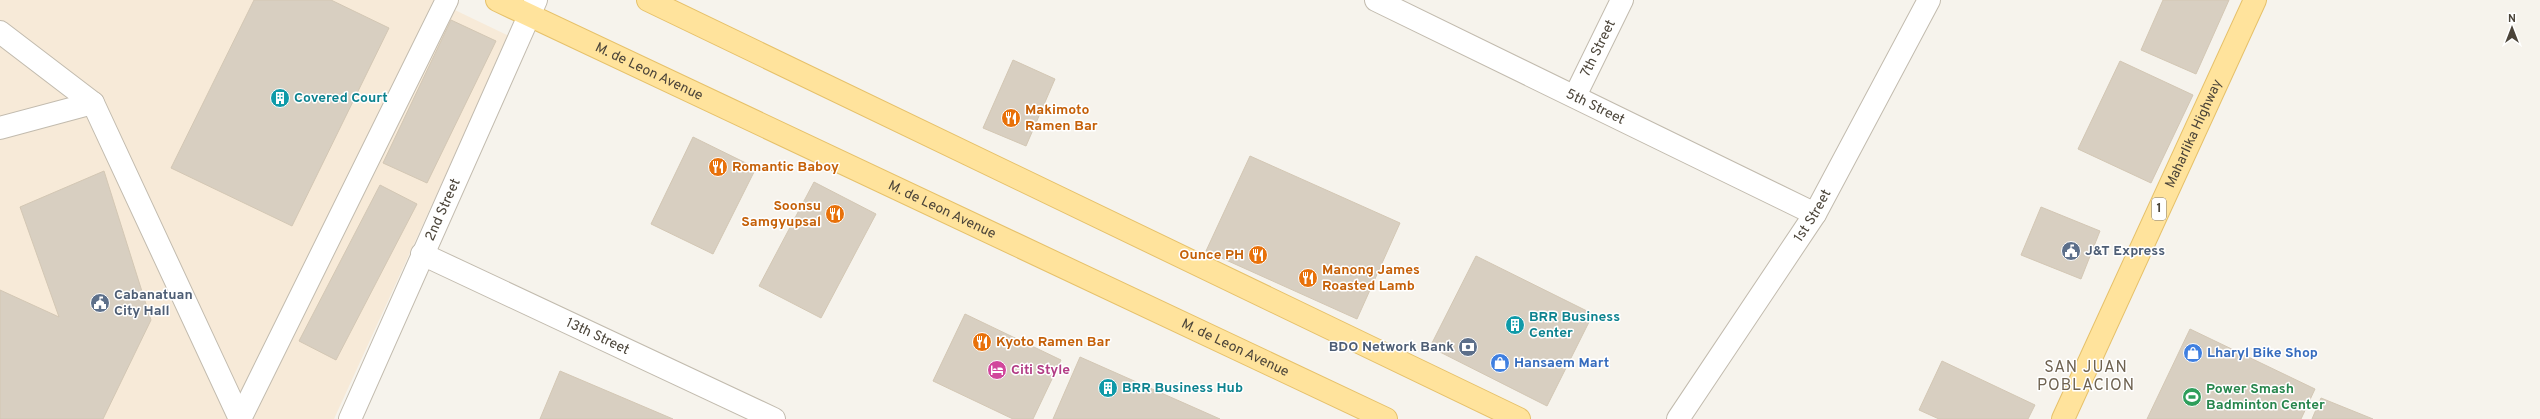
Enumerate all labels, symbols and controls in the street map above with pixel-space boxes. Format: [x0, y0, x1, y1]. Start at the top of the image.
north arrow [2492, 8, 2532, 48]
text: N [2508, 12, 2516, 26]
street label: 7th Street [1577, 17, 1620, 80]
street label: M. de Leon Avenue [592, 39, 706, 104]
street label: Maharlika Highway [2162, 76, 2226, 191]
street label: 5th Street [1563, 85, 1628, 128]
building icon: Covered Court [269, 87, 291, 109]
place label: Covered Court [294, 90, 388, 107]
place label: Makimoto Ramen Bar [1025, 102, 1098, 135]
restaurant icon: Makimoto Ramen Bar [1000, 107, 1022, 129]
restaurant icon: Romantic Baboy [707, 156, 729, 178]
place label: Romantic Baboy [732, 159, 839, 176]
street label: 2nd Street [422, 176, 464, 244]
street label: M. de Leon Avenue [885, 177, 999, 242]
street label: 1st Street [1790, 186, 1835, 245]
place label: Soonsu Samgyupsal [741, 198, 821, 231]
road number: 1 [2152, 198, 2166, 220]
restaurant icon: Soonsu Samgyupsal [824, 203, 846, 225]
public building icon: J&T Express [2060, 240, 2082, 262]
place label: J&T Express [2085, 243, 2165, 260]
restaurant icon: Ounce PH [1247, 244, 1269, 266]
place label: Ounce PH [1179, 247, 1244, 264]
place label: Manong James Roasted Lamb [1322, 262, 1420, 295]
restaurant icon: Manong James Roasted Lamb [1297, 267, 1319, 289]
place label: Cabanatuan City Hall [114, 287, 193, 320]
public building icon: Cabanatuan City Hall [89, 292, 111, 314]
place label: BRR Business Center [1529, 309, 1620, 342]
street label: 13th Street [563, 314, 632, 359]
building icon: BRR Business Center [1504, 314, 1526, 336]
street label: M. de Leon Avenue [1178, 315, 1292, 381]
restaurant icon: Kyoto Ramen Bar [971, 331, 993, 353]
place label: Kyoto Ramen Bar [996, 334, 1110, 351]
bank icon: BDO Network Bank [1457, 336, 1479, 358]
place label: BDO Network Bank [1329, 339, 1454, 356]
shop icon: Lharyl Bike Shop [2182, 342, 2204, 364]
place label: Lharyl Bike Shop [2207, 345, 2318, 362]
shop icon: Hansaem Mart [1489, 352, 1511, 374]
place label: Hansaem Mart [1514, 355, 1609, 372]
district label: SAN JUAN POBLACION [2037, 358, 2135, 396]
hotel icon: Citi Style [986, 359, 1008, 381]
place label: Citi Style [1011, 362, 1070, 379]
building icon: BRR Business Hub [1097, 377, 1119, 399]
place label: BRR Business Hub [1122, 380, 1243, 397]
place label: Power Smash Badminton Center [2206, 381, 2325, 414]
sports icon: Power Smash Badminton Center [2181, 386, 2203, 408]

